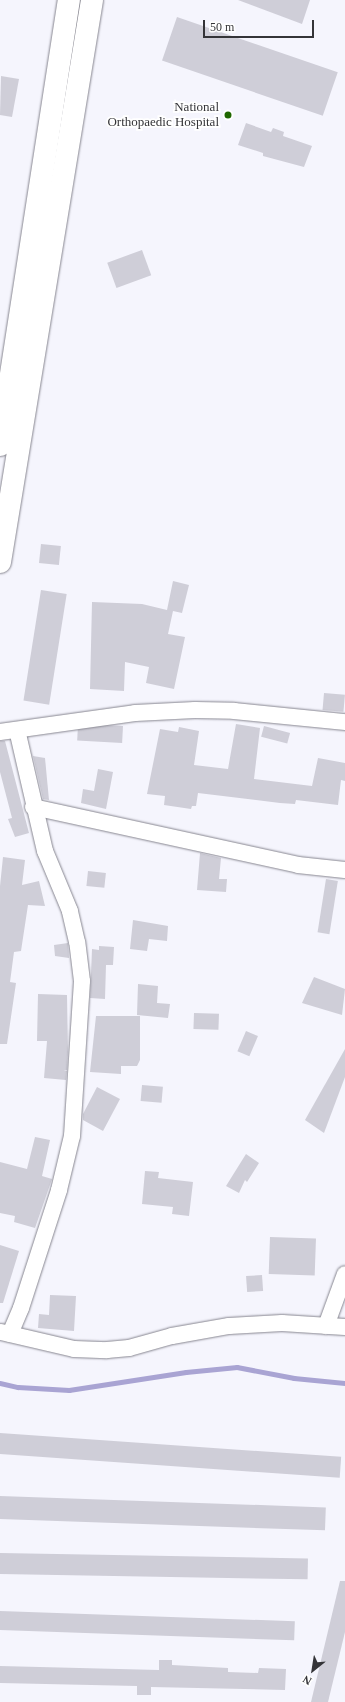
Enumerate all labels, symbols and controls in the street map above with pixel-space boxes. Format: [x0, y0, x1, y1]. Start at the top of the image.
scale bar [205, 12, 316, 38]
text: 50 m [210, 20, 234, 34]
place label: National Orthopaedic Hospital [107, 100, 219, 131]
marker: National Orthopaedic Hospital [222, 109, 234, 121]
north arrow [293, 1650, 333, 1690]
text: N [301, 1673, 313, 1688]

